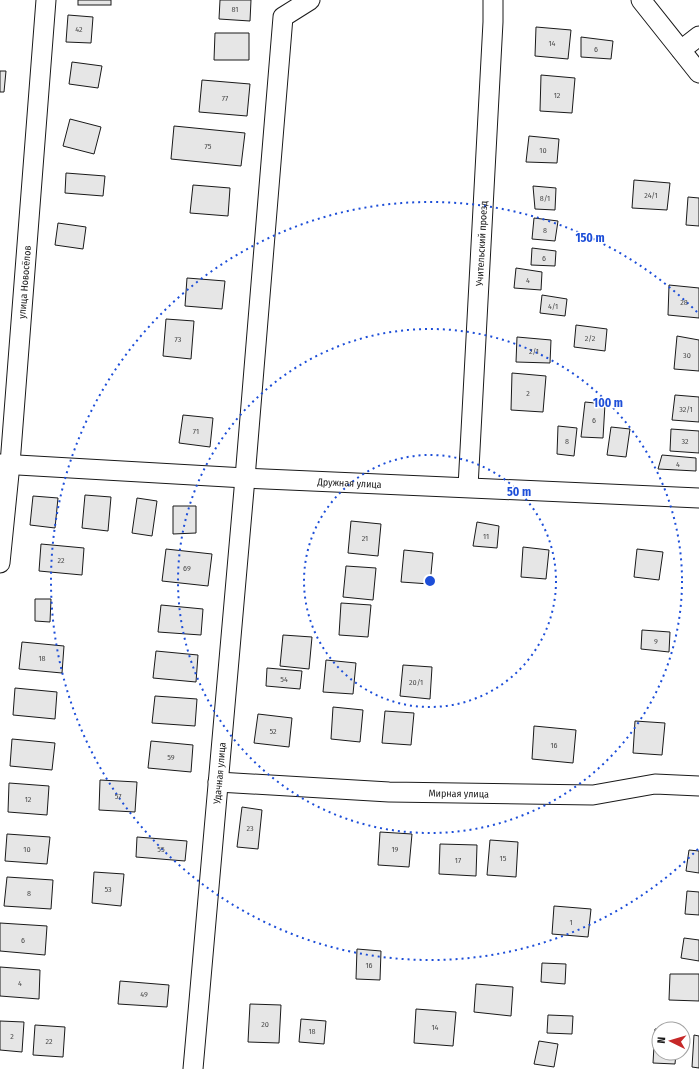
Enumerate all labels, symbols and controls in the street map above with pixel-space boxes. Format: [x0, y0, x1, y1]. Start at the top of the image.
house number: 81 [232, 5, 238, 14]
house number: 42 [75, 25, 83, 34]
house number: 14 [549, 39, 556, 48]
house number: 6 [594, 45, 598, 54]
house number: 12 [554, 91, 561, 100]
house number: 77 [222, 94, 229, 103]
house number: 75 [205, 142, 212, 151]
house number: 10 [539, 146, 547, 155]
house number: 24/1 [644, 191, 658, 200]
house number: 8/1 [540, 194, 550, 203]
street label: Учительский проезд [474, 200, 490, 287]
house number: 8 [543, 226, 547, 235]
text: 150 m [575, 231, 605, 245]
street label: улица Новосёлов [16, 245, 34, 319]
house number: 6 [542, 254, 546, 263]
house number: 4 [526, 276, 530, 285]
house number: 28 [680, 298, 688, 307]
house number: 4/1 [548, 302, 558, 311]
house number: 2/2 [585, 334, 596, 343]
house number: 73 [175, 335, 182, 344]
house number: 2/1 [529, 347, 539, 356]
house number: 30 [683, 351, 691, 360]
house number: 2 [526, 389, 530, 398]
text: 100 m [593, 396, 623, 410]
house number: 32/1 [679, 405, 693, 414]
house number: 6 [592, 416, 596, 425]
house number: 71 [193, 427, 199, 436]
house number: 8 [565, 437, 569, 446]
house number: 32 [681, 437, 689, 446]
house number: 4 [676, 460, 680, 469]
street label: Дружная улица [316, 476, 382, 491]
text: 50 m [507, 485, 531, 499]
house number: 11 [483, 532, 489, 541]
house number: 21 [362, 534, 368, 543]
house number: 22 [57, 556, 65, 565]
house number: 69 [183, 564, 191, 573]
centre of rings [423, 574, 437, 588]
house number: 9 [654, 637, 658, 646]
house number: 18 [38, 654, 46, 663]
house number: 54 [280, 675, 288, 684]
house number: 20/1 [409, 678, 423, 687]
house number: 52 [269, 727, 277, 736]
house number: 16 [550, 741, 558, 750]
street label: Удачная улица [211, 742, 229, 806]
house number: 59 [167, 753, 175, 762]
street label: Мирная улица [428, 788, 489, 800]
house number: 57 [115, 792, 122, 801]
house number: 12 [25, 795, 32, 804]
house number: 23 [246, 824, 254, 833]
house number: 10 [23, 845, 31, 854]
house number: 55 [157, 845, 165, 854]
house number: 19 [391, 845, 399, 854]
house number: 15 [500, 854, 507, 863]
house number: 17 [455, 856, 462, 865]
house number: 53 [104, 885, 112, 894]
house number: 8 [27, 889, 31, 898]
house number: 1 [569, 918, 573, 927]
house number: 6 [21, 936, 25, 945]
house number: 16 [365, 961, 373, 970]
house number: 4 [18, 979, 22, 988]
house number: 49 [140, 990, 148, 999]
house number: 20 [261, 1020, 269, 1029]
north arrow [651, 1021, 691, 1061]
house number: 14 [432, 1023, 439, 1032]
house number: 18 [308, 1027, 316, 1036]
house number: 2 [10, 1032, 14, 1041]
text: N [655, 1036, 668, 1044]
house number: 22 [45, 1037, 53, 1046]

